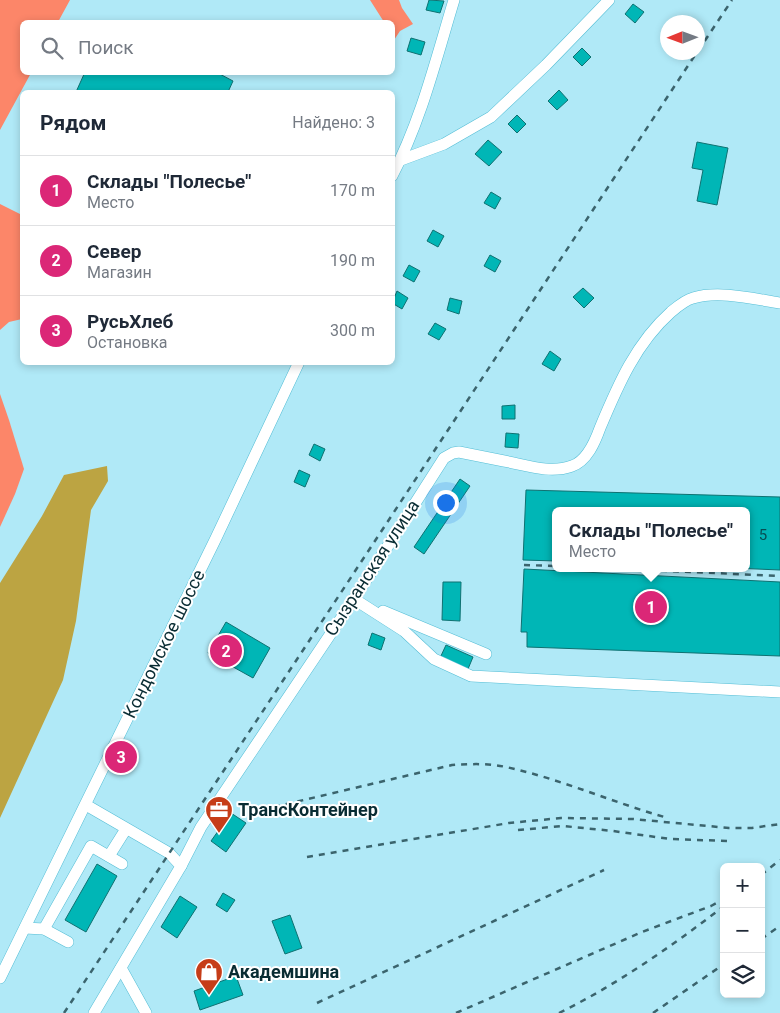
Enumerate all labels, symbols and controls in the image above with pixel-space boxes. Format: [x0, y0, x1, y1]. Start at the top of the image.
north arrow [660, 15, 705, 60]
search box [20, 20, 395, 75]
icon: search [38, 34, 66, 62]
text: Поиск [78, 36, 134, 59]
text: Рядом [40, 111, 106, 135]
text: Найдено: 3 [292, 113, 375, 132]
text: Склады "Полесье" [87, 170, 251, 193]
text: 1 [51, 181, 61, 200]
text: 170 m [330, 181, 375, 200]
text: Место [87, 193, 134, 212]
text: Север [87, 240, 141, 263]
text: 2 [51, 251, 61, 270]
text: 190 m [330, 251, 375, 270]
text: Магазин [87, 263, 152, 282]
text: РусьХлеб [87, 310, 173, 333]
text: 3 [51, 321, 61, 340]
text: 300 m [330, 321, 375, 340]
text: Остановка [87, 333, 168, 352]
your location [433, 490, 459, 516]
street label: Сызранская улица [320, 496, 423, 640]
popup [552, 507, 750, 572]
text: Склады "Полесье" [569, 519, 733, 542]
house number: 5 [759, 526, 767, 544]
text: Место [569, 542, 616, 561]
street label: Кондомское шоссе [118, 566, 209, 722]
pin: 1 [635, 588, 667, 626]
pin: 2 [210, 632, 242, 670]
pin: 3 [105, 738, 137, 776]
office icon: ТрансКонтейнер [204, 795, 234, 834]
place label: ТрансКонтейнер [238, 799, 378, 820]
map controls [720, 863, 765, 998]
button: + [720, 863, 765, 908]
button: − [720, 908, 765, 953]
button: layers [720, 953, 765, 998]
shop icon: Академшина [194, 957, 224, 996]
place label: Академшина [228, 961, 340, 982]

